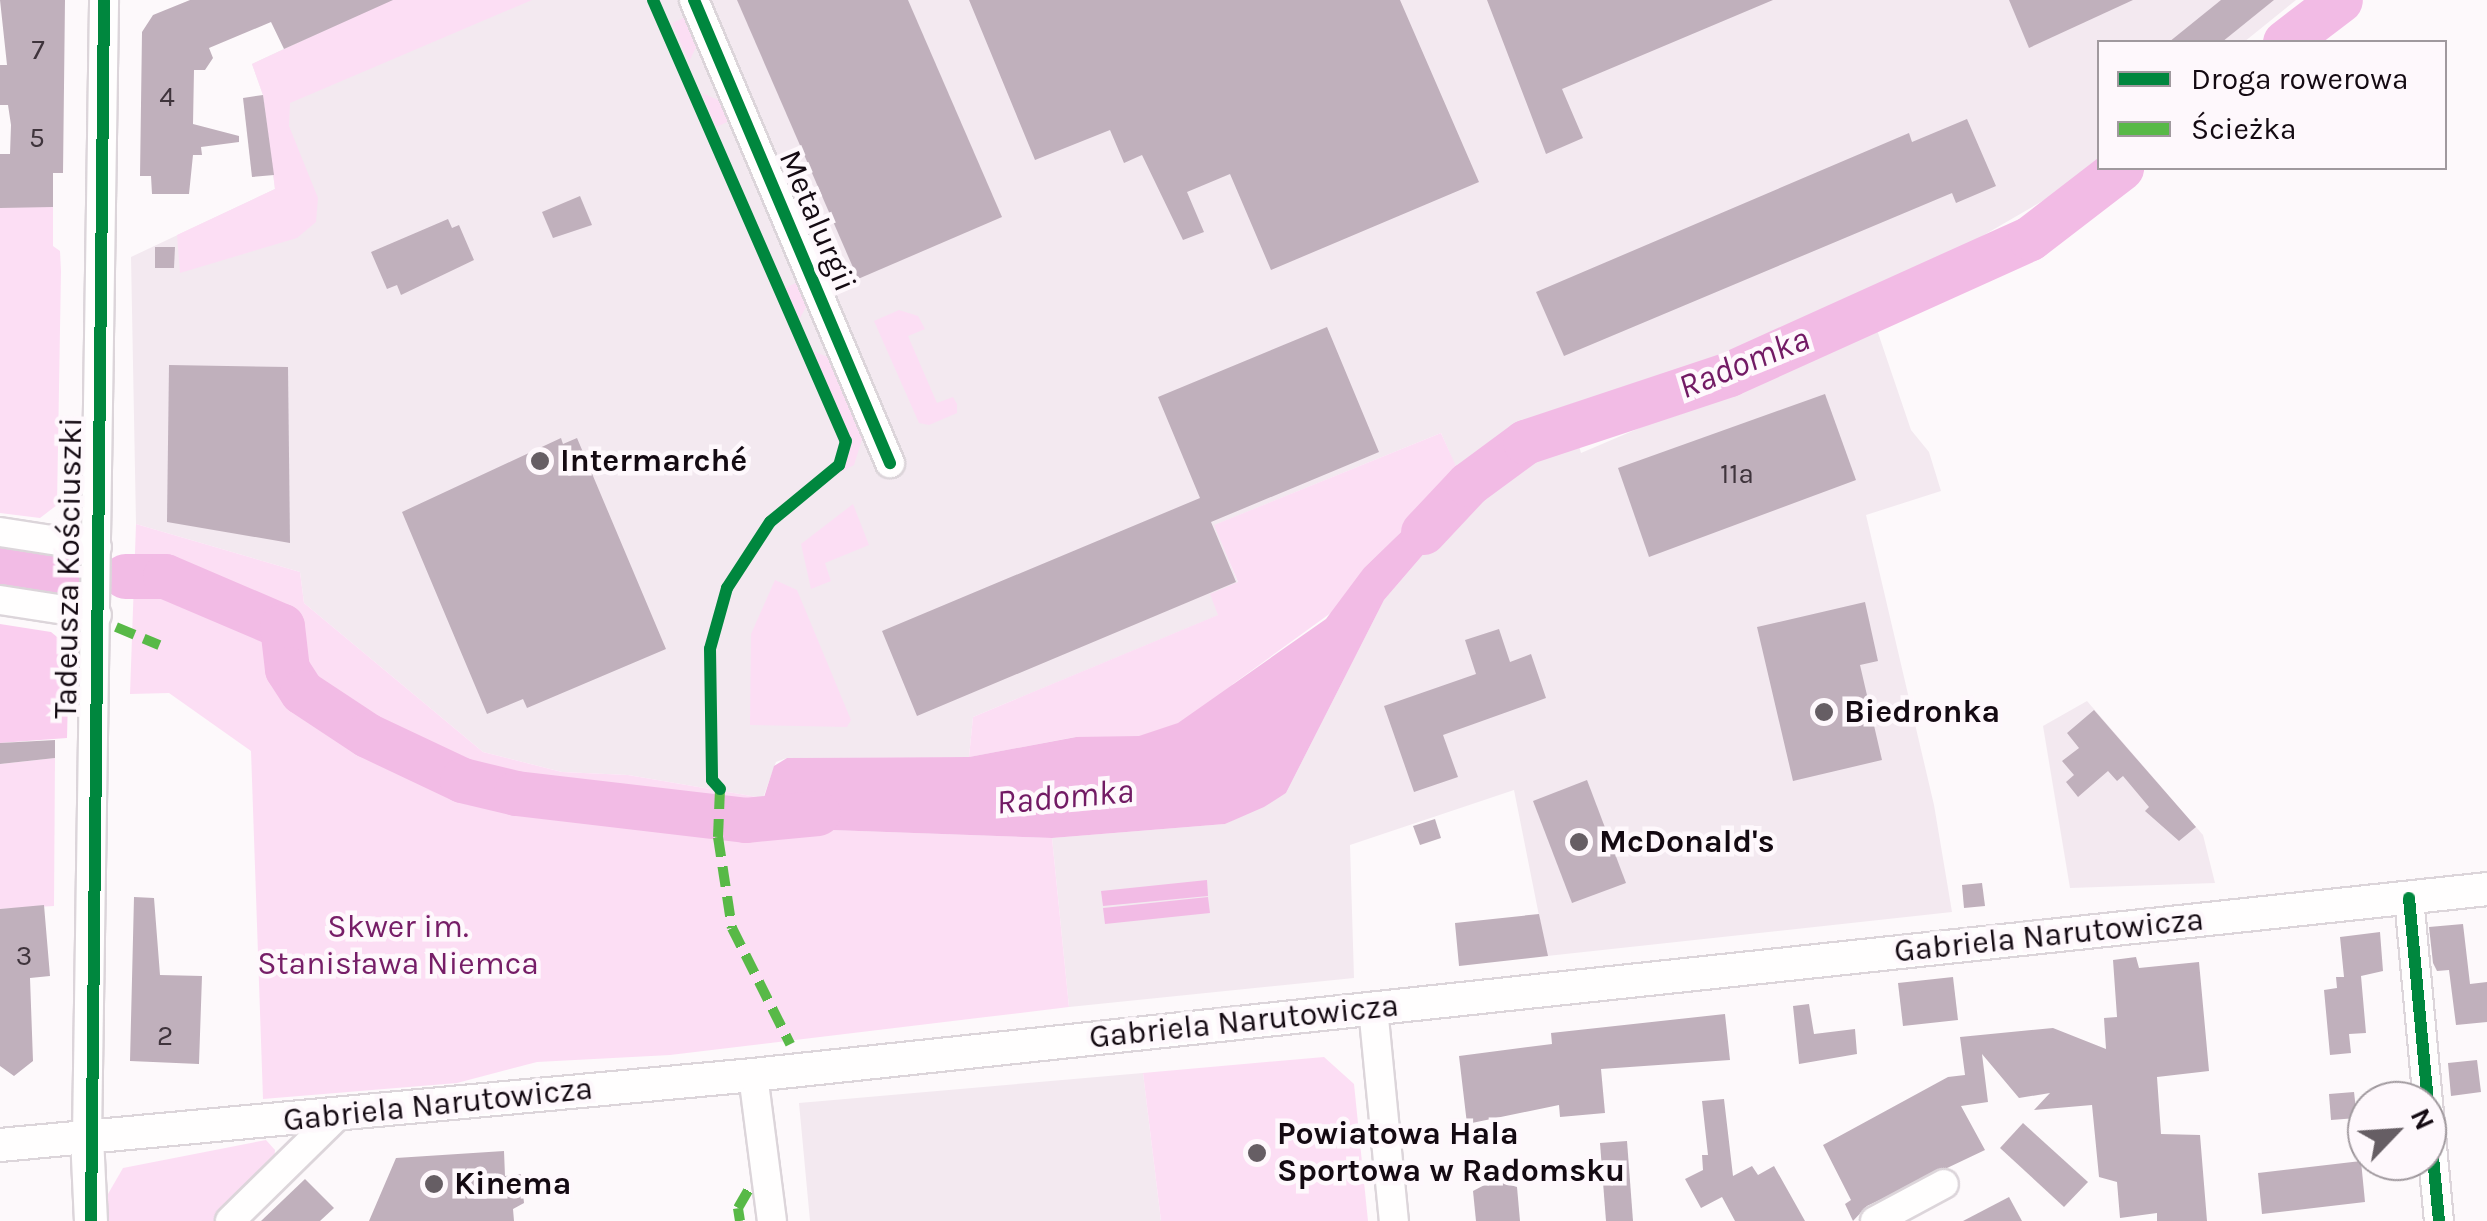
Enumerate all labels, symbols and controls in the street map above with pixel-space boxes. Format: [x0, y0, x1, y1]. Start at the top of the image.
house number: 7 [31, 33, 45, 67]
legend [2097, 40, 2447, 170]
text: Droga rowerowa [2191, 61, 2409, 97]
house number: 4 [159, 80, 175, 114]
text: Ścieżka [2191, 111, 2297, 147]
house number: 5 [29, 121, 45, 155]
street label: Metalurgii [770, 145, 864, 297]
water label: Radomka [1672, 318, 1816, 408]
street label: Tadeusza Kościuszki [47, 417, 91, 719]
place label: Intermarché [560, 442, 747, 480]
marker: Intermarché [529, 450, 551, 472]
house number: 11a [1720, 457, 1754, 491]
place label: Biedronka [1844, 693, 2000, 731]
marker: Biedronka [1813, 701, 1835, 723]
water label: Radomka [995, 770, 1135, 824]
place label: McDonald's [1599, 823, 1775, 861]
marker: McDonald's [1568, 831, 1590, 853]
street label: Gabriela Narutowicza [1892, 901, 2206, 971]
park label: Skwer im. Stanisława Niemca [257, 909, 539, 984]
house number: 3 [16, 939, 32, 973]
street label: Gabriela Narutowicza [1087, 987, 1401, 1057]
house number: 2 [157, 1019, 173, 1053]
street label: Gabriela Narutowicza [281, 1070, 595, 1140]
north arrow [2347, 1081, 2447, 1181]
text: N [2404, 1103, 2442, 1135]
place label: Powiatowa Hala Sportowa w Radomsku [1277, 1116, 1625, 1191]
marker: Powiatowa Hala Sportowa w Radomsku [1246, 1142, 1268, 1164]
place label: Kinema [454, 1165, 571, 1203]
marker: Kinema [423, 1173, 445, 1195]

